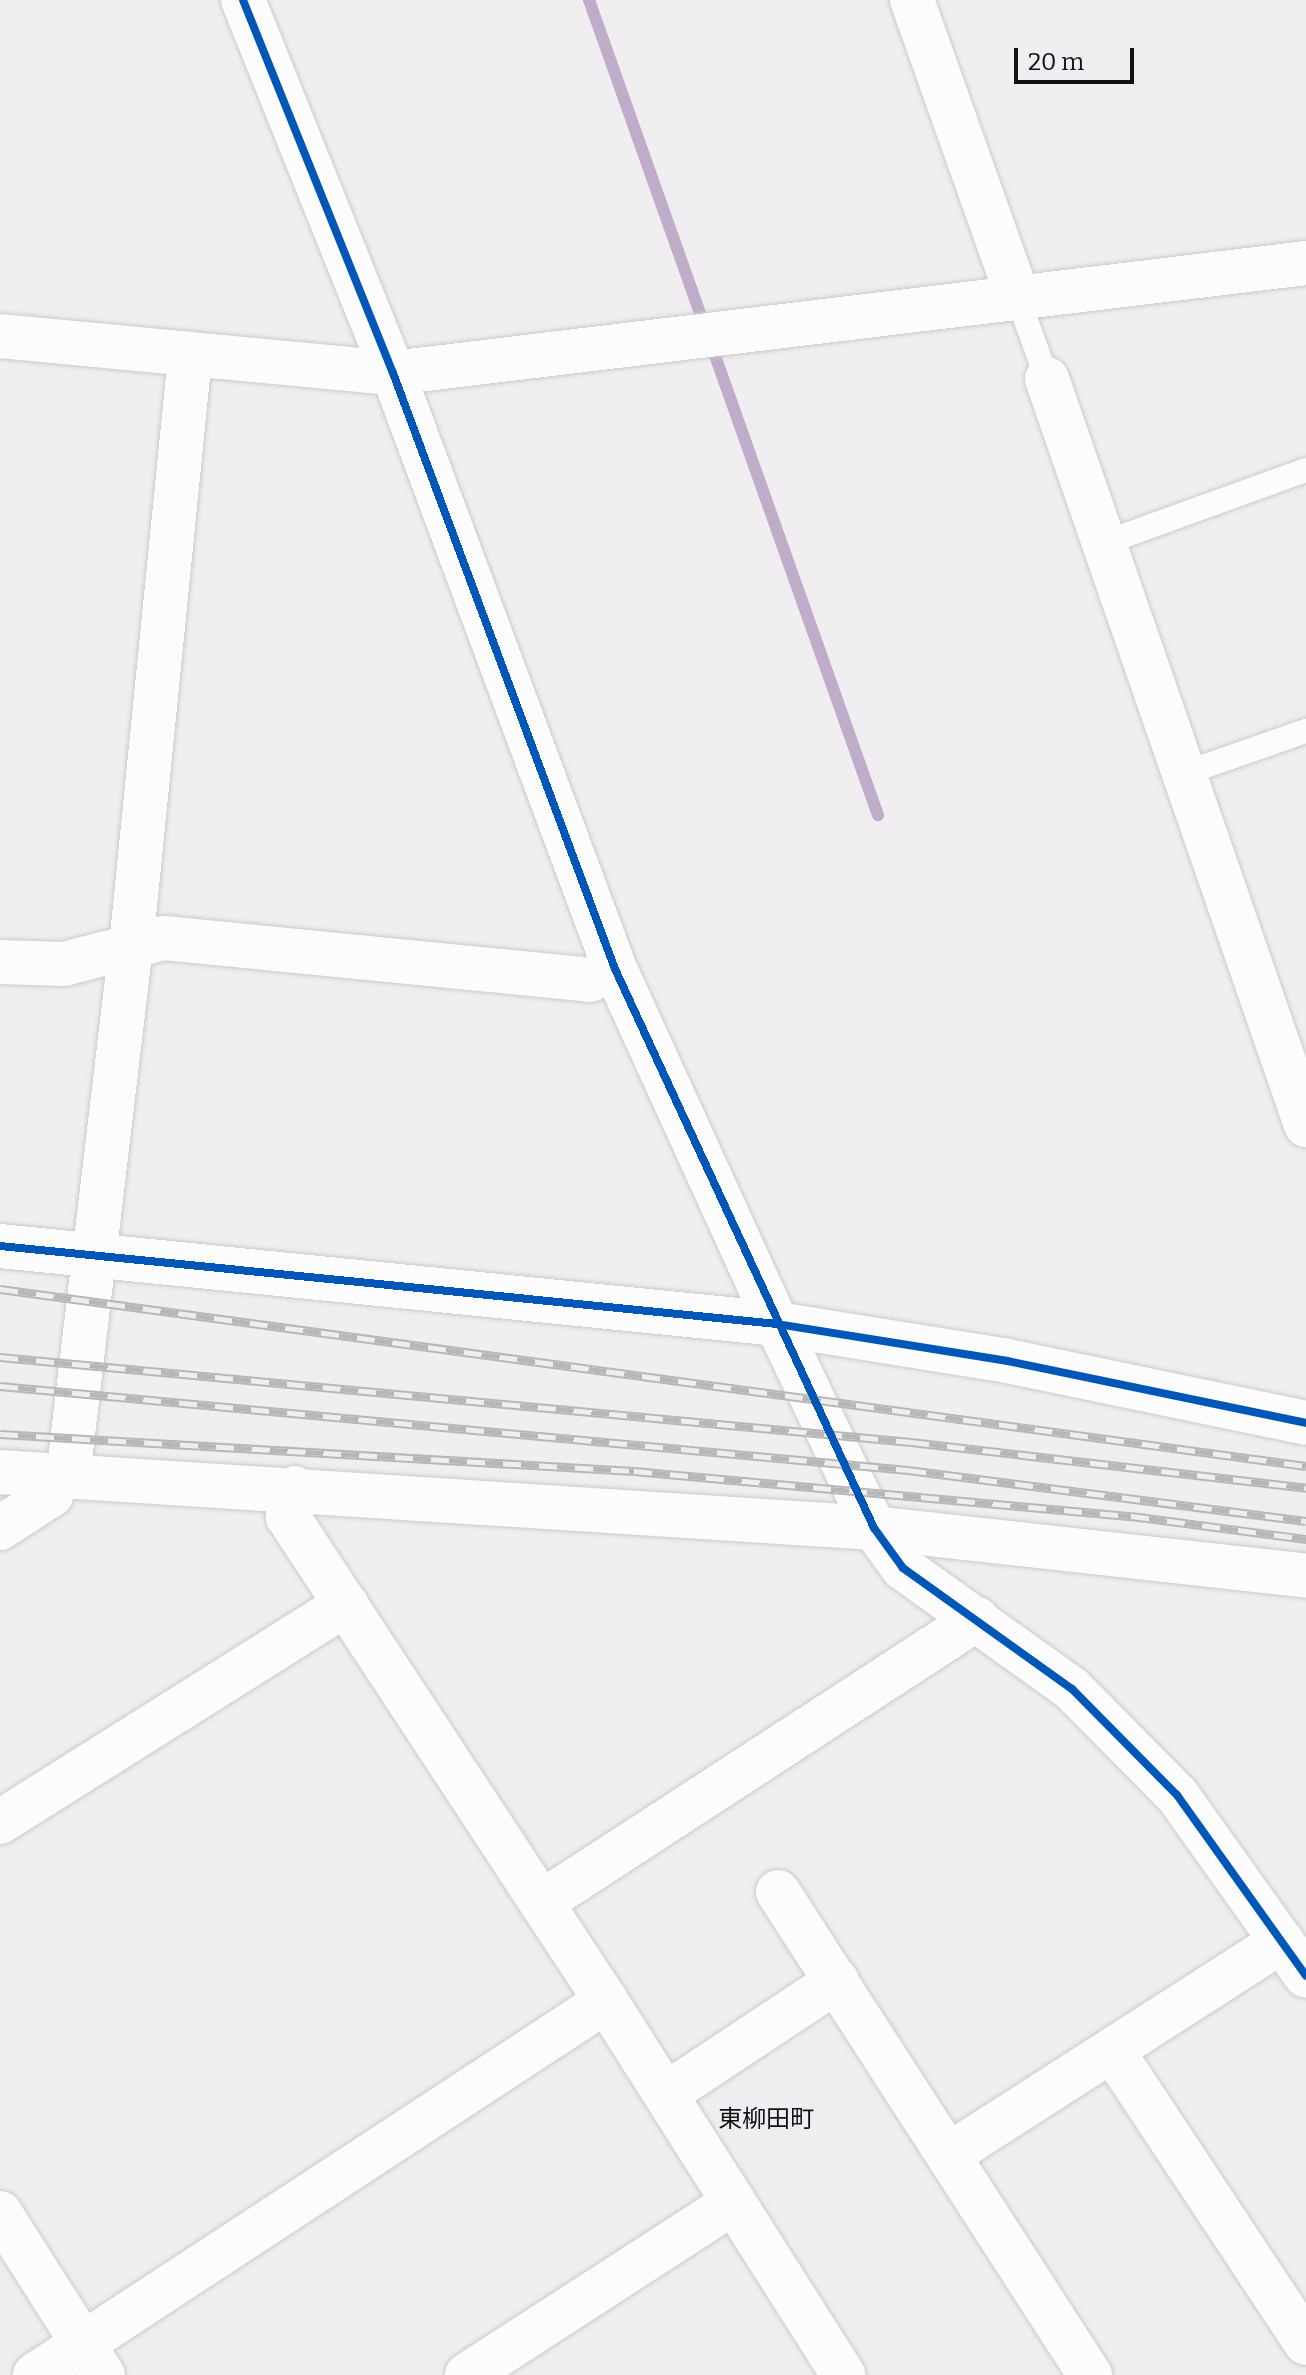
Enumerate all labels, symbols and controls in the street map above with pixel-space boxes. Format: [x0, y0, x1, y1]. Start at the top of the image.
scale bar [1018, 32, 1138, 82]
text: 20 m [1028, 48, 1084, 76]
district label: 東柳田町 [718, 2106, 814, 2134]

